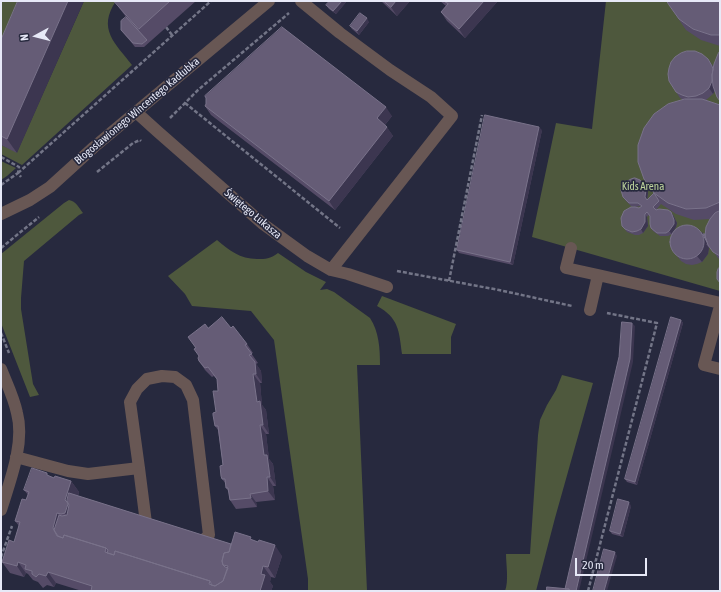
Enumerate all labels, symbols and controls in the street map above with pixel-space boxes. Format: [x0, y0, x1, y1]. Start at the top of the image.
north arrow [16, 16, 56, 56]
text: N [18, 34, 30, 41]
street label: Błogosławionego Wincentego Kadłubka [72, 55, 202, 167]
park label: Kids Arena [622, 180, 664, 194]
street label: Świętego Łukasza [222, 186, 284, 242]
scale bar [577, 550, 649, 576]
text: 20 m [582, 558, 604, 572]

